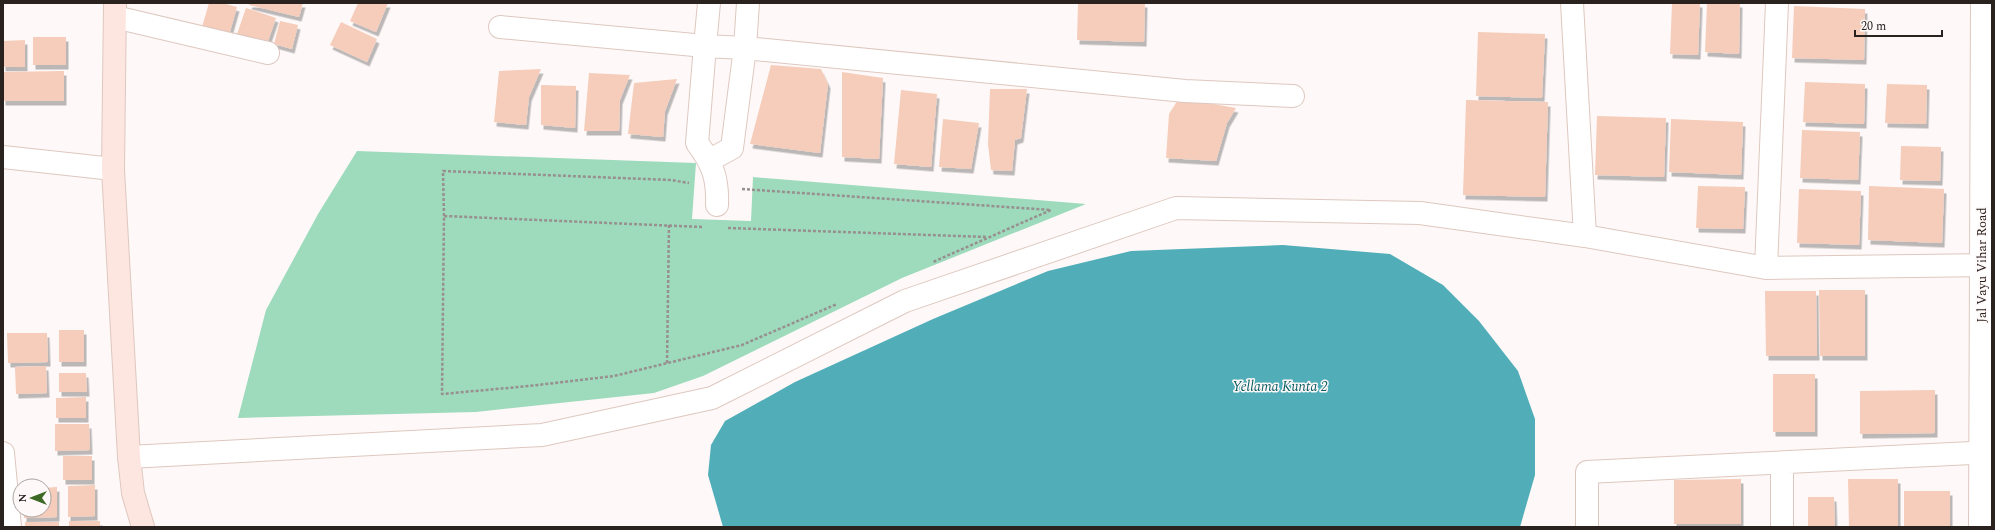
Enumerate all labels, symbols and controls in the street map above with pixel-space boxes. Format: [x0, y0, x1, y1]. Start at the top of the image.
scale bar [1855, 12, 1942, 38]
text: 20 m [1861, 17, 1886, 36]
street label: Jal Vayu Vihar Road [1972, 207, 1992, 323]
water label: Yellama Kunta 2 [1232, 376, 1328, 397]
north arrow [12, 478, 52, 518]
text: N [14, 493, 31, 502]

